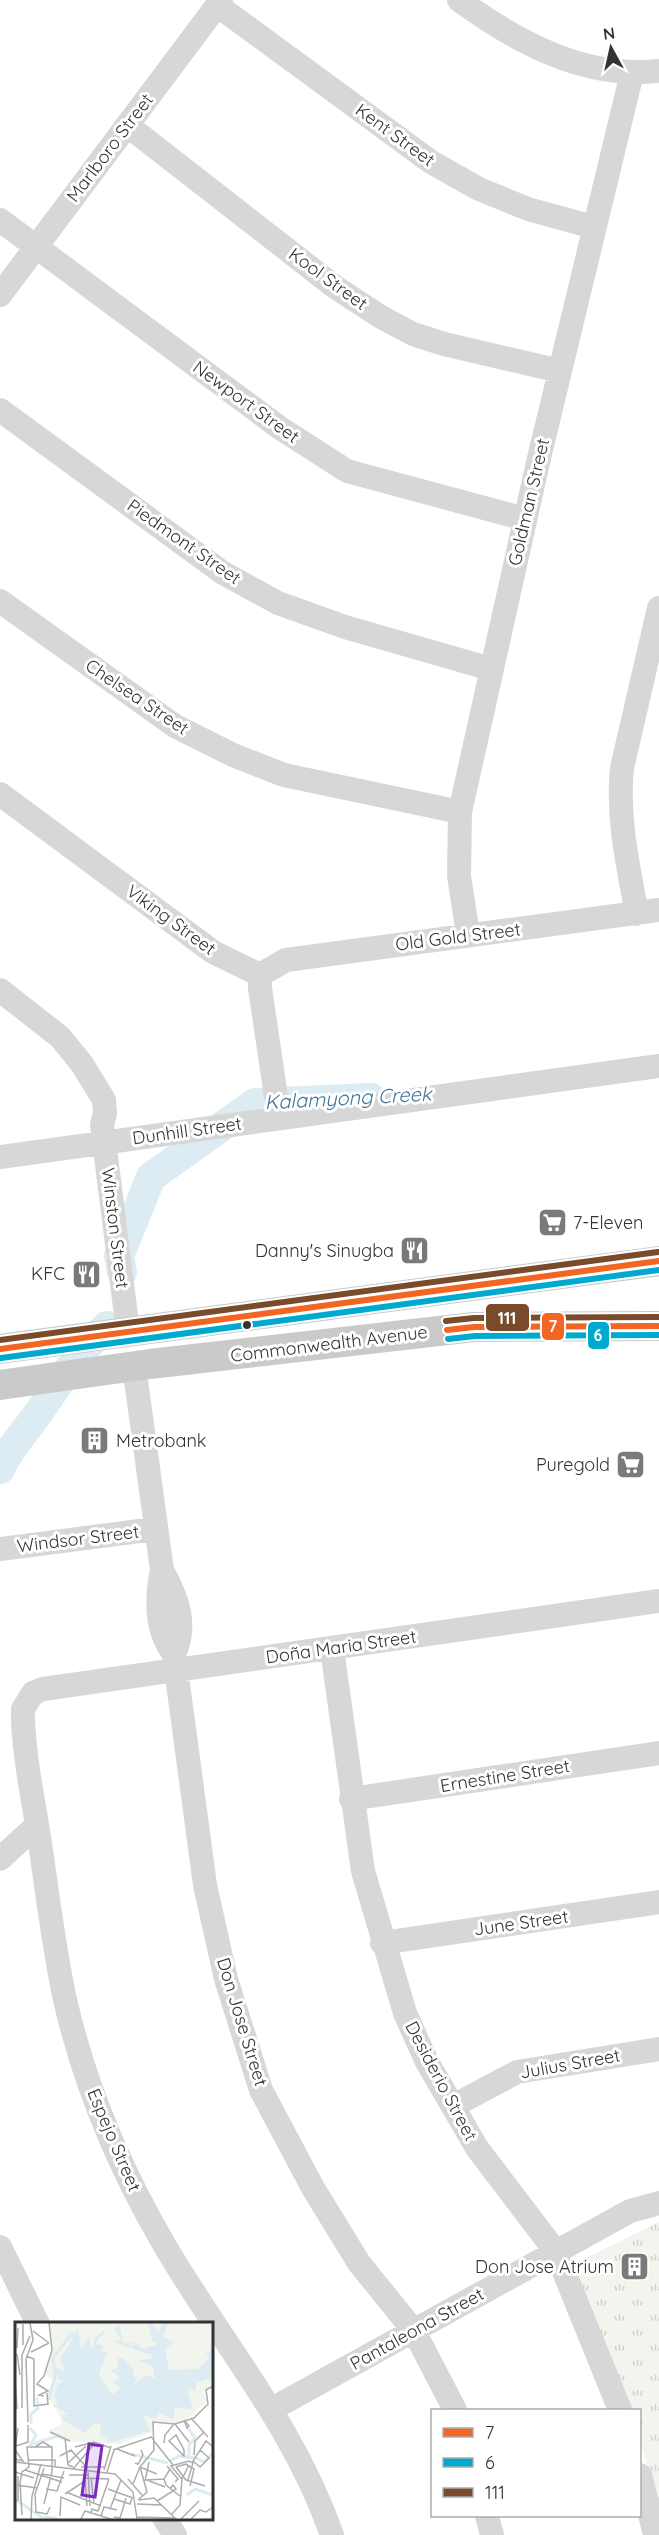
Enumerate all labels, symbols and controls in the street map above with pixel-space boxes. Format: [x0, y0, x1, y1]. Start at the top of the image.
north arrow [581, 18, 641, 78]
text: N [602, 22, 616, 44]
street label: Marlboro Street [61, 89, 158, 207]
street label: Kent Street [351, 98, 439, 171]
street label: Kool Street [284, 242, 372, 315]
street label: Newport Street [189, 355, 304, 448]
street label: Goldman Street [503, 436, 554, 568]
street label: Piedmont Street [123, 494, 246, 589]
street label: Chelsea Street [81, 653, 193, 740]
street label: Viking Street [122, 879, 221, 960]
street label: Old Gold Street [394, 917, 522, 956]
water label: Kalamyong Creek [264, 1081, 434, 1114]
street label: Dunhill Street [131, 1111, 243, 1150]
street label: Winston Street [97, 1166, 134, 1290]
supermarket icon: 7-Eleven [536, 1207, 568, 1239]
place label: 7-Eleven [573, 1211, 644, 1234]
restaurant icon: Danny's Sinugba [399, 1235, 431, 1267]
place label: Danny's Sinugba [255, 1239, 394, 1262]
restaurant icon: KFC [70, 1258, 102, 1290]
place label: KFC [31, 1262, 65, 1285]
line badge: 111 [485, 1303, 530, 1332]
text: 111 [498, 1308, 516, 1328]
line badge: 7 [541, 1312, 565, 1341]
text: 7 [549, 1316, 558, 1336]
unlabelled marker [241, 1319, 253, 1331]
street label: Commonwealth Avenue [229, 1320, 429, 1367]
line badge: 6 [587, 1321, 610, 1350]
text: 6 [594, 1325, 603, 1345]
building icon: Metrobank [79, 1425, 111, 1457]
place label: Metrobank [116, 1429, 206, 1452]
supermarket icon: Puregold [615, 1449, 647, 1481]
place label: Puregold [536, 1453, 610, 1476]
street label: Windsor Street [16, 1520, 140, 1557]
street label: Doña Maria Street [264, 1625, 418, 1668]
street label: Ernestine Street [439, 1754, 571, 1797]
street label: June Street [472, 1904, 570, 1941]
street label: Don Jose Street [212, 1955, 273, 2089]
street label: Desiderio Street [400, 2017, 483, 2145]
street label: Julius Street [518, 2043, 622, 2084]
street label: Espejo Street [82, 2085, 146, 2195]
building icon: Don Jose Atrium [619, 2251, 651, 2283]
place label: Don Jose Atrium [475, 2255, 614, 2278]
street label: Pantaleona Street [346, 2282, 488, 2375]
inset map [15, 2322, 213, 2520]
legend [431, 2409, 641, 2517]
text: 7 [485, 2421, 494, 2444]
text: 6 [485, 2451, 495, 2474]
text: 111 [485, 2481, 505, 2504]

